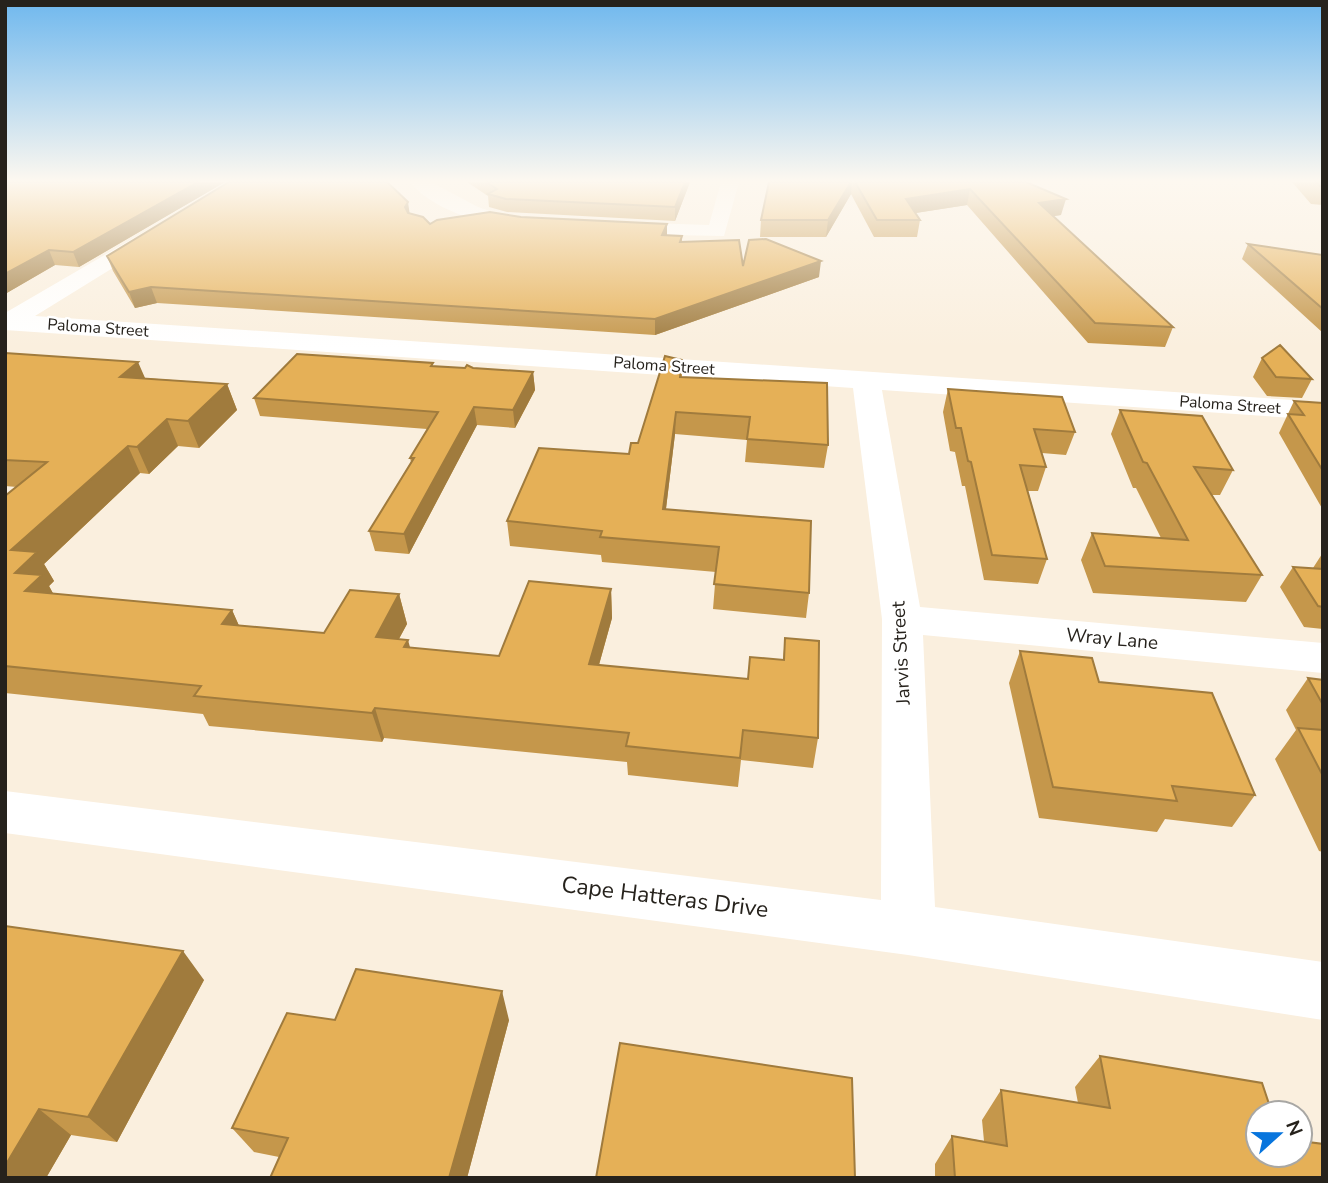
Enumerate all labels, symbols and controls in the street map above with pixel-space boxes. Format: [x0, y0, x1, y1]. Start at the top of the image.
street label: Paloma Street [46, 313, 150, 343]
street label: Paloma Street [612, 351, 716, 381]
street label: Paloma Street [1178, 390, 1282, 420]
street label: Jarvis Street [885, 600, 917, 706]
street label: Wray Lane [1065, 622, 1159, 656]
street label: Cape Hatteras Drive [560, 869, 770, 925]
north arrow [1244, 1099, 1314, 1169]
text: N [1279, 1117, 1309, 1140]

